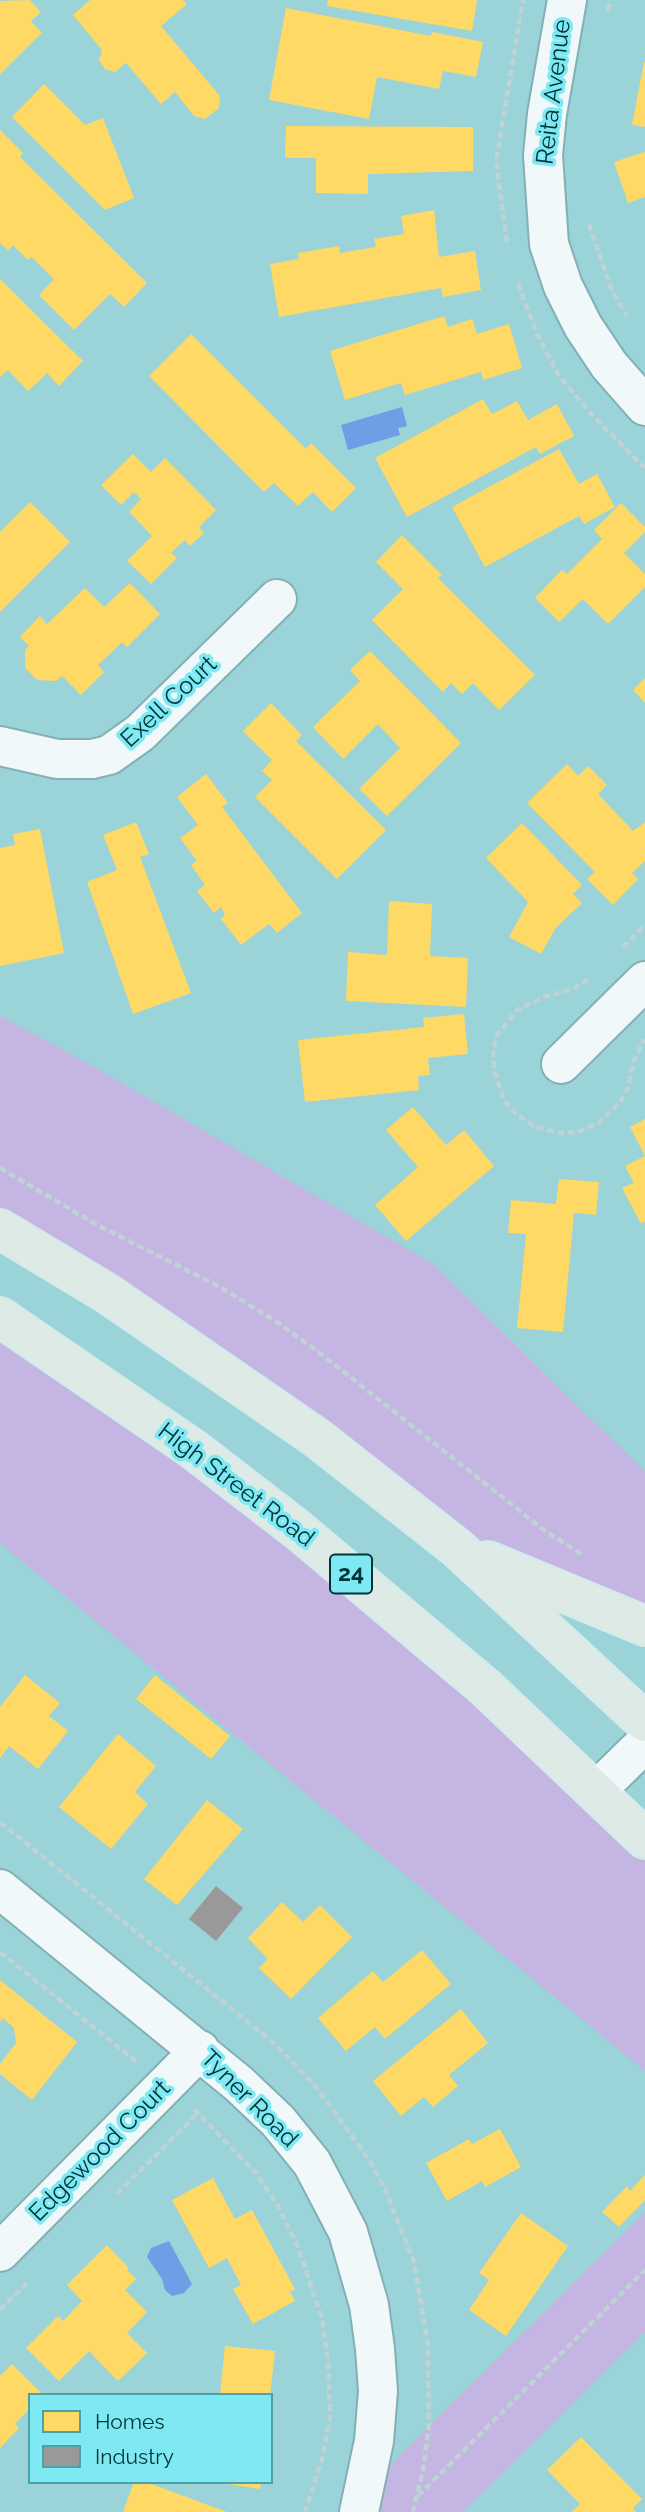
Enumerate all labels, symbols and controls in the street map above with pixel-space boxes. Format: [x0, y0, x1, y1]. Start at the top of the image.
street label: Reita Avenue [531, 18, 577, 166]
street label: Exell Court [115, 650, 223, 754]
street label: High Street Road [152, 1417, 320, 1553]
road number: 24 [330, 1554, 372, 1594]
street label: Tyner Road [194, 2044, 304, 2154]
street label: Edgewood Court [23, 2074, 177, 2228]
legend [28, 2393, 273, 2484]
text: Homes [95, 2409, 165, 2434]
text: Industry [95, 2444, 174, 2469]

